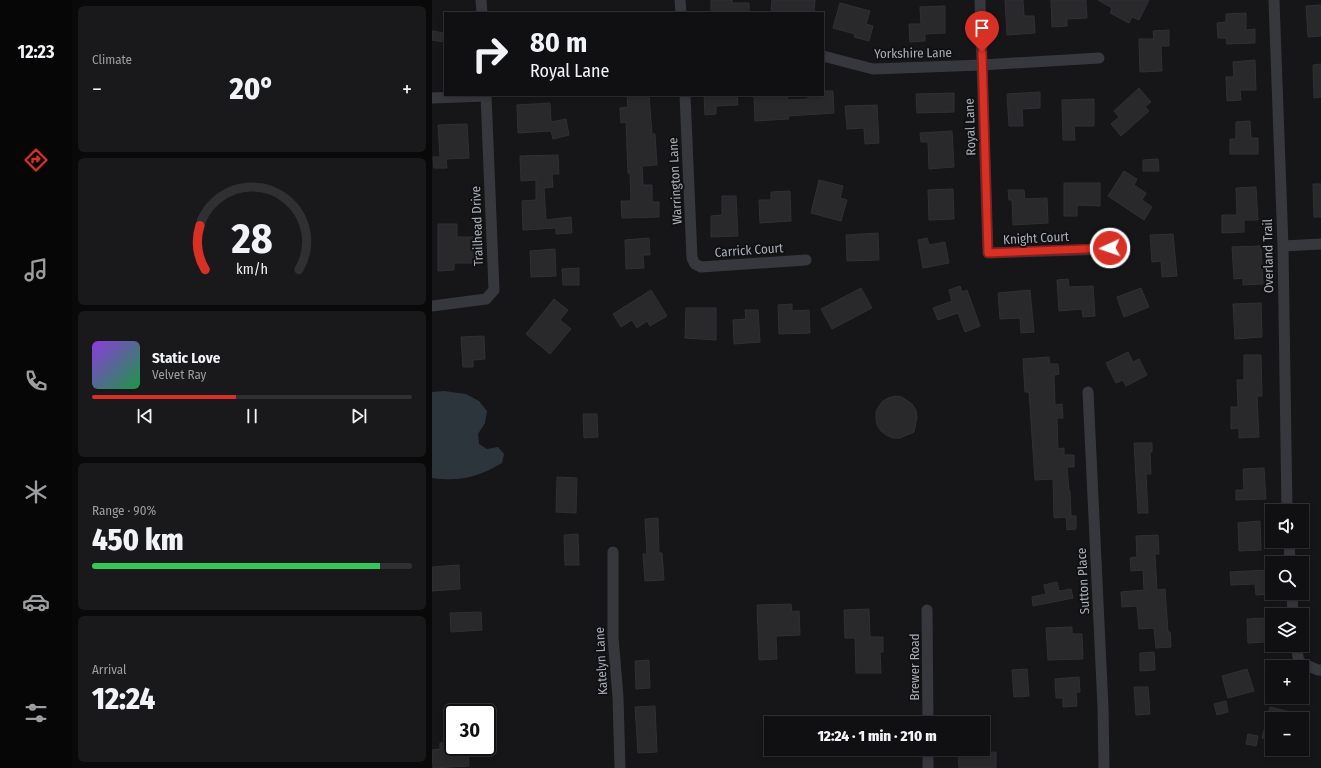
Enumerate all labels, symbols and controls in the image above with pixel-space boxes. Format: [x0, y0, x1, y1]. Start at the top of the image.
pin [965, 11, 999, 52]
icon: arrive [971, 17, 993, 39]
text: 80 m [530, 26, 587, 59]
icon: right [464, 28, 516, 80]
text: 12:23 [18, 41, 54, 63]
street label: Yorkshire Lane [874, 45, 952, 61]
text: Climate [92, 52, 132, 67]
text: Royal Lane [530, 60, 609, 82]
text: 20° [230, 71, 274, 107]
text: − [92, 76, 102, 103]
text: + [402, 76, 412, 103]
street label: Royal Lane [962, 98, 978, 156]
street label: Warrington Lane [665, 137, 685, 225]
icon: directions [22, 146, 50, 174]
street label: Trailhead Drive [468, 186, 486, 266]
text: 28 [230, 213, 273, 263]
street label: Overland Trail [1260, 218, 1276, 293]
position arrow [1089, 227, 1131, 269]
street label: Knight Court [1003, 229, 1070, 247]
street label: Carrick Court [714, 240, 785, 260]
icon: music [22, 256, 50, 284]
text: km/h [236, 260, 268, 277]
text: Static Love [152, 349, 220, 367]
icon: phone [22, 367, 50, 395]
text: Velvet Ray [152, 367, 206, 382]
icon: previous [134, 405, 156, 427]
icon: pause [241, 405, 263, 427]
icon: next [348, 405, 370, 427]
icon: climate [22, 478, 50, 506]
text: Range · 90% [92, 503, 156, 518]
map controls [1265, 504, 1309, 756]
button: sound [1265, 504, 1309, 548]
text: 450 km [92, 522, 184, 558]
street label: Sutton Place [1074, 547, 1092, 615]
button: search [1265, 556, 1309, 600]
icon: car [22, 588, 50, 616]
button: layers [1265, 608, 1309, 652]
street label: Katelyn Lane [592, 627, 610, 695]
street label: Brewer Road [907, 633, 922, 701]
button: + [1265, 660, 1309, 704]
text: Arrival [92, 662, 126, 677]
text: 12:24 [92, 681, 155, 717]
icon: filters [22, 699, 50, 727]
speed limit sign: 30 [444, 704, 496, 756]
button: − [1265, 712, 1309, 756]
text: 12:24 · 1 min · 210 m [817, 727, 937, 745]

